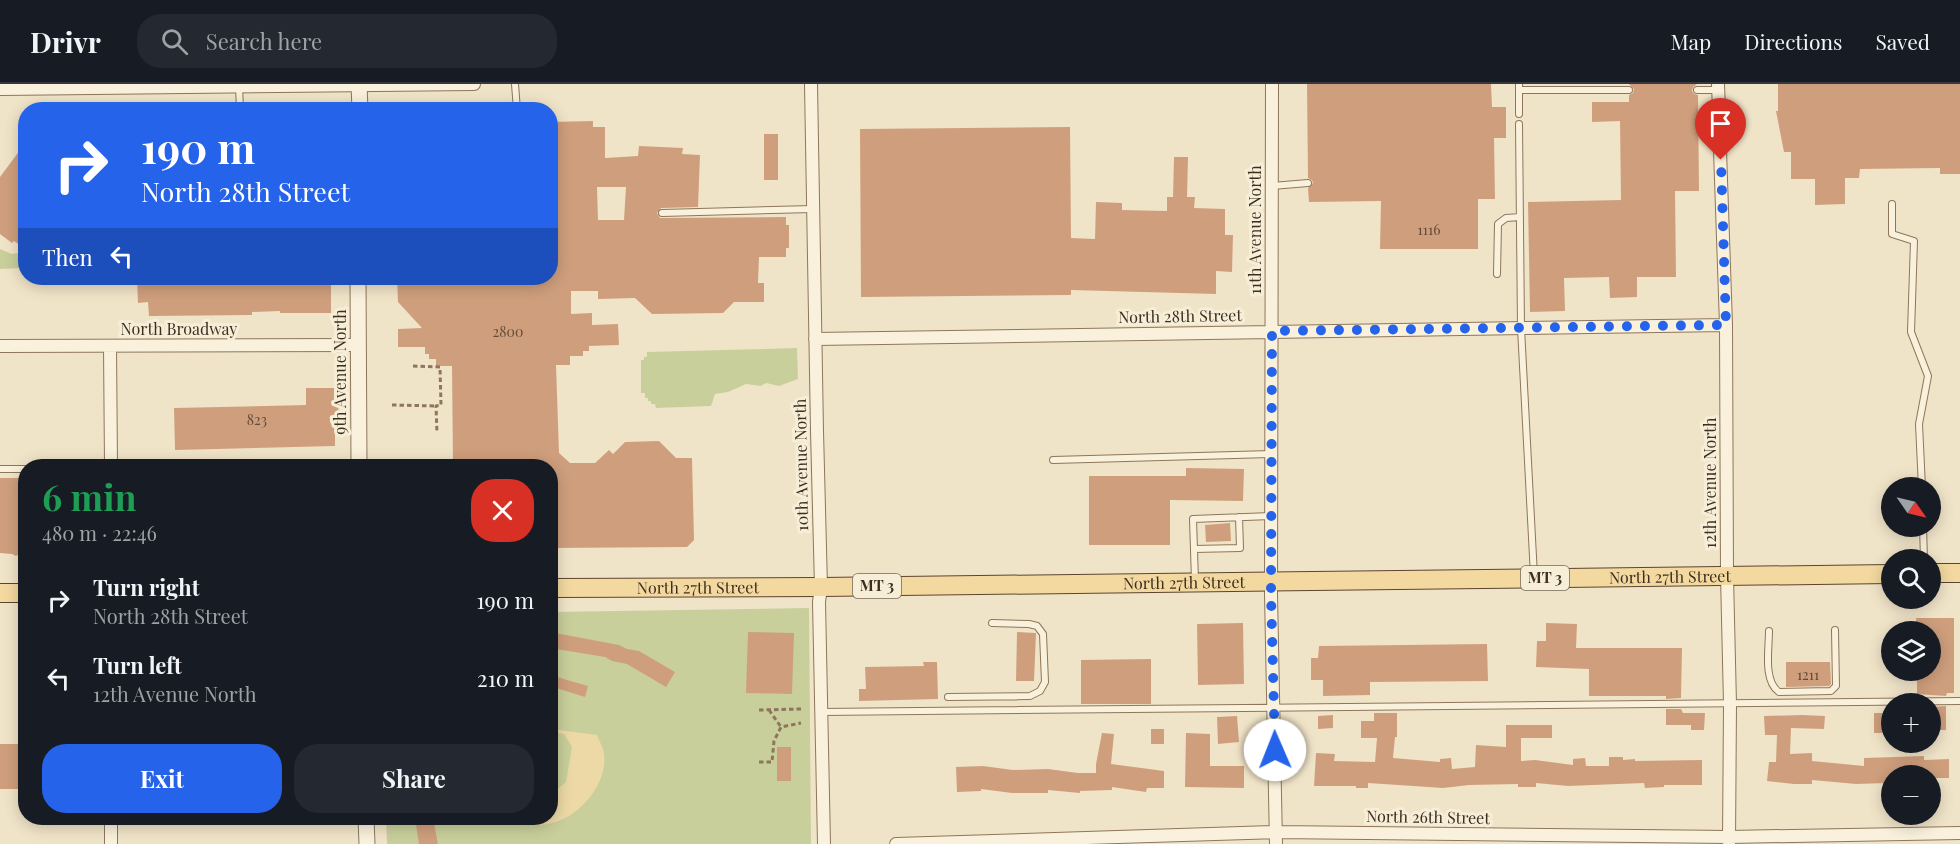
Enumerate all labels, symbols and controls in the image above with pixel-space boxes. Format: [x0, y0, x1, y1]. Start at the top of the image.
search box [137, 14, 557, 68]
text: Drivr [30, 23, 101, 60]
icon: search [158, 25, 191, 58]
text: Search here [206, 26, 322, 56]
text: Map [1670, 27, 1711, 55]
text: Directions [1744, 27, 1842, 55]
text: Saved [1875, 27, 1930, 55]
pin [1695, 98, 1746, 160]
icon: arrive [1704, 107, 1737, 140]
text: 190 m [141, 119, 255, 175]
icon: right [42, 126, 120, 204]
street label: 11th Avenue North [1244, 165, 1265, 295]
text: North 28th Street [141, 173, 350, 209]
house number: 1116 [1418, 220, 1440, 239]
icon: left [105, 240, 138, 273]
text: Then [42, 242, 93, 272]
street label: North 28th Street [1118, 304, 1242, 327]
street label: 9th Avenue North [329, 309, 350, 435]
street label: North Broadway [121, 318, 237, 339]
house number: 2800 [493, 322, 523, 341]
street label: 10th Avenue North [789, 398, 812, 532]
house number: 823 [247, 410, 267, 429]
street label: 12th Avenue North [1699, 417, 1720, 548]
text: 6 min [42, 472, 137, 520]
north arrow [1881, 477, 1941, 537]
map controls [1881, 477, 1941, 825]
button: close [471, 479, 534, 542]
text: 480 m · 22:46 [42, 519, 157, 546]
button: search [1881, 549, 1941, 609]
street label: North 27th Street [1609, 565, 1732, 587]
road number: MT 3 [1521, 566, 1569, 590]
street label: North 27th Street [1123, 571, 1246, 593]
text: Turn right [93, 572, 199, 602]
road number: MT 3 [853, 574, 901, 598]
street label: North 27th Street [637, 576, 759, 598]
icon: right [42, 584, 75, 617]
text: 190 m [476, 585, 534, 615]
text: North 28th Street [93, 602, 248, 629]
button: layers [1881, 621, 1941, 681]
text: Turn left [93, 650, 182, 680]
icon: left [42, 662, 75, 695]
text: 210 m [477, 663, 534, 693]
house number: 1211 [1797, 665, 1819, 684]
text: 12th Avenue North [93, 680, 257, 707]
button: + [1881, 693, 1941, 753]
position arrow [1243, 718, 1307, 782]
button: Exit [42, 744, 282, 813]
button: Share [294, 744, 534, 813]
button: − [1881, 765, 1941, 825]
street label: North 26th Street [1366, 805, 1490, 828]

